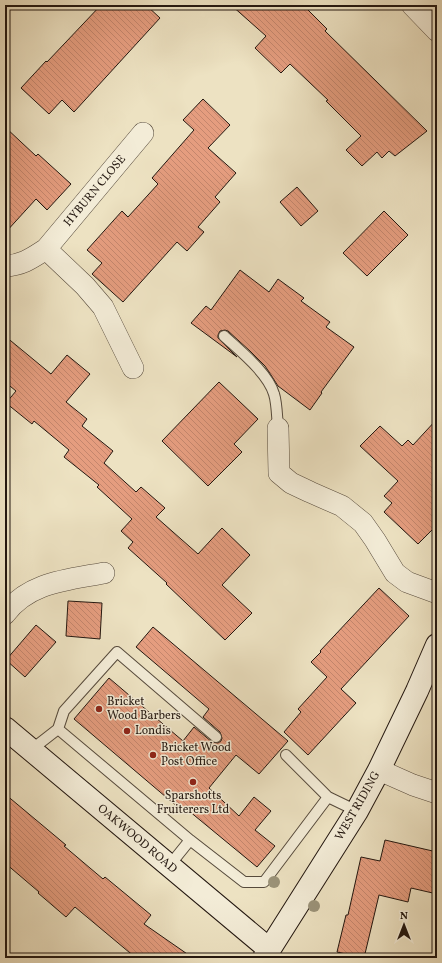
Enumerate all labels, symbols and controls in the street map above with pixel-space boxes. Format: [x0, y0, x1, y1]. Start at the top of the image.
street label: HYBURN CLOSE [60, 152, 130, 230]
place label: Bricket Wood Barbers [107, 694, 181, 724]
marker: Bricket Wood Barbers [94, 704, 104, 714]
place label: Londis [135, 723, 171, 739]
marker: Londis [122, 726, 132, 736]
place label: Bricket Wood Post Office [161, 740, 231, 770]
marker: Bricket Wood Post Office [148, 750, 158, 760]
street label: WEST RIDING [332, 768, 384, 844]
marker: Sparshotts Fruiterers Ltd [188, 777, 198, 787]
place label: Sparshotts Fruiterers Ltd [157, 788, 229, 818]
street label: OAKWOOD ROAD [94, 801, 180, 877]
north arrow [384, 905, 424, 945]
text: N [400, 909, 408, 924]

